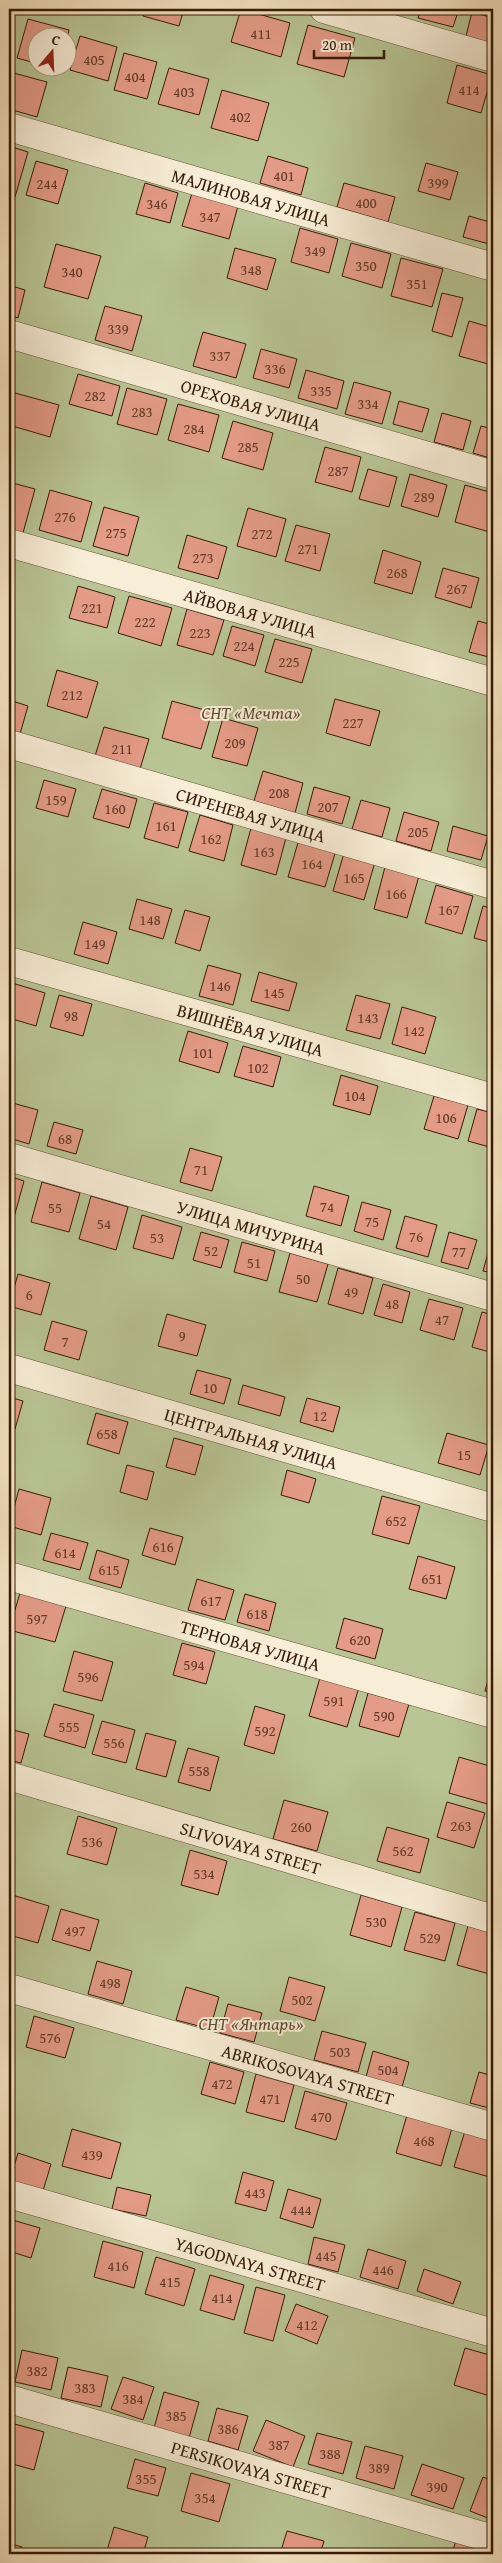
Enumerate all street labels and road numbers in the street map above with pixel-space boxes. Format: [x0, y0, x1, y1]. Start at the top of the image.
street label: МАЛИНОВАЯ УЛИЦА [168, 161, 334, 233]
street label: ОРЕХОВАЯ УЛИЦА [178, 371, 324, 438]
street label: АЙВОВАЯ УЛИЦА [181, 580, 320, 644]
street label: СИРЕНЕВАЯ УЛИЦА [173, 780, 329, 849]
street label: ВИШНЁВАЯ УЛИЦА [174, 996, 327, 1063]
street label: УЛИЦА МИЧУРИНА [173, 1193, 329, 1261]
street label: ЦЕНТРАЛЬНАЯ УЛИЦА [161, 1400, 341, 1476]
street label: ТЕРНОВАЯ УЛИЦА [177, 1612, 324, 1678]
street label: SLIVOVAYA STREET [177, 1814, 324, 1881]
street label: ABRIKOSOVAYA STREET [218, 2036, 397, 2111]
street label: YAGODNAYA STREET [172, 2229, 329, 2298]
street label: PERSIKOVAYA STREET [168, 2433, 334, 2505]

